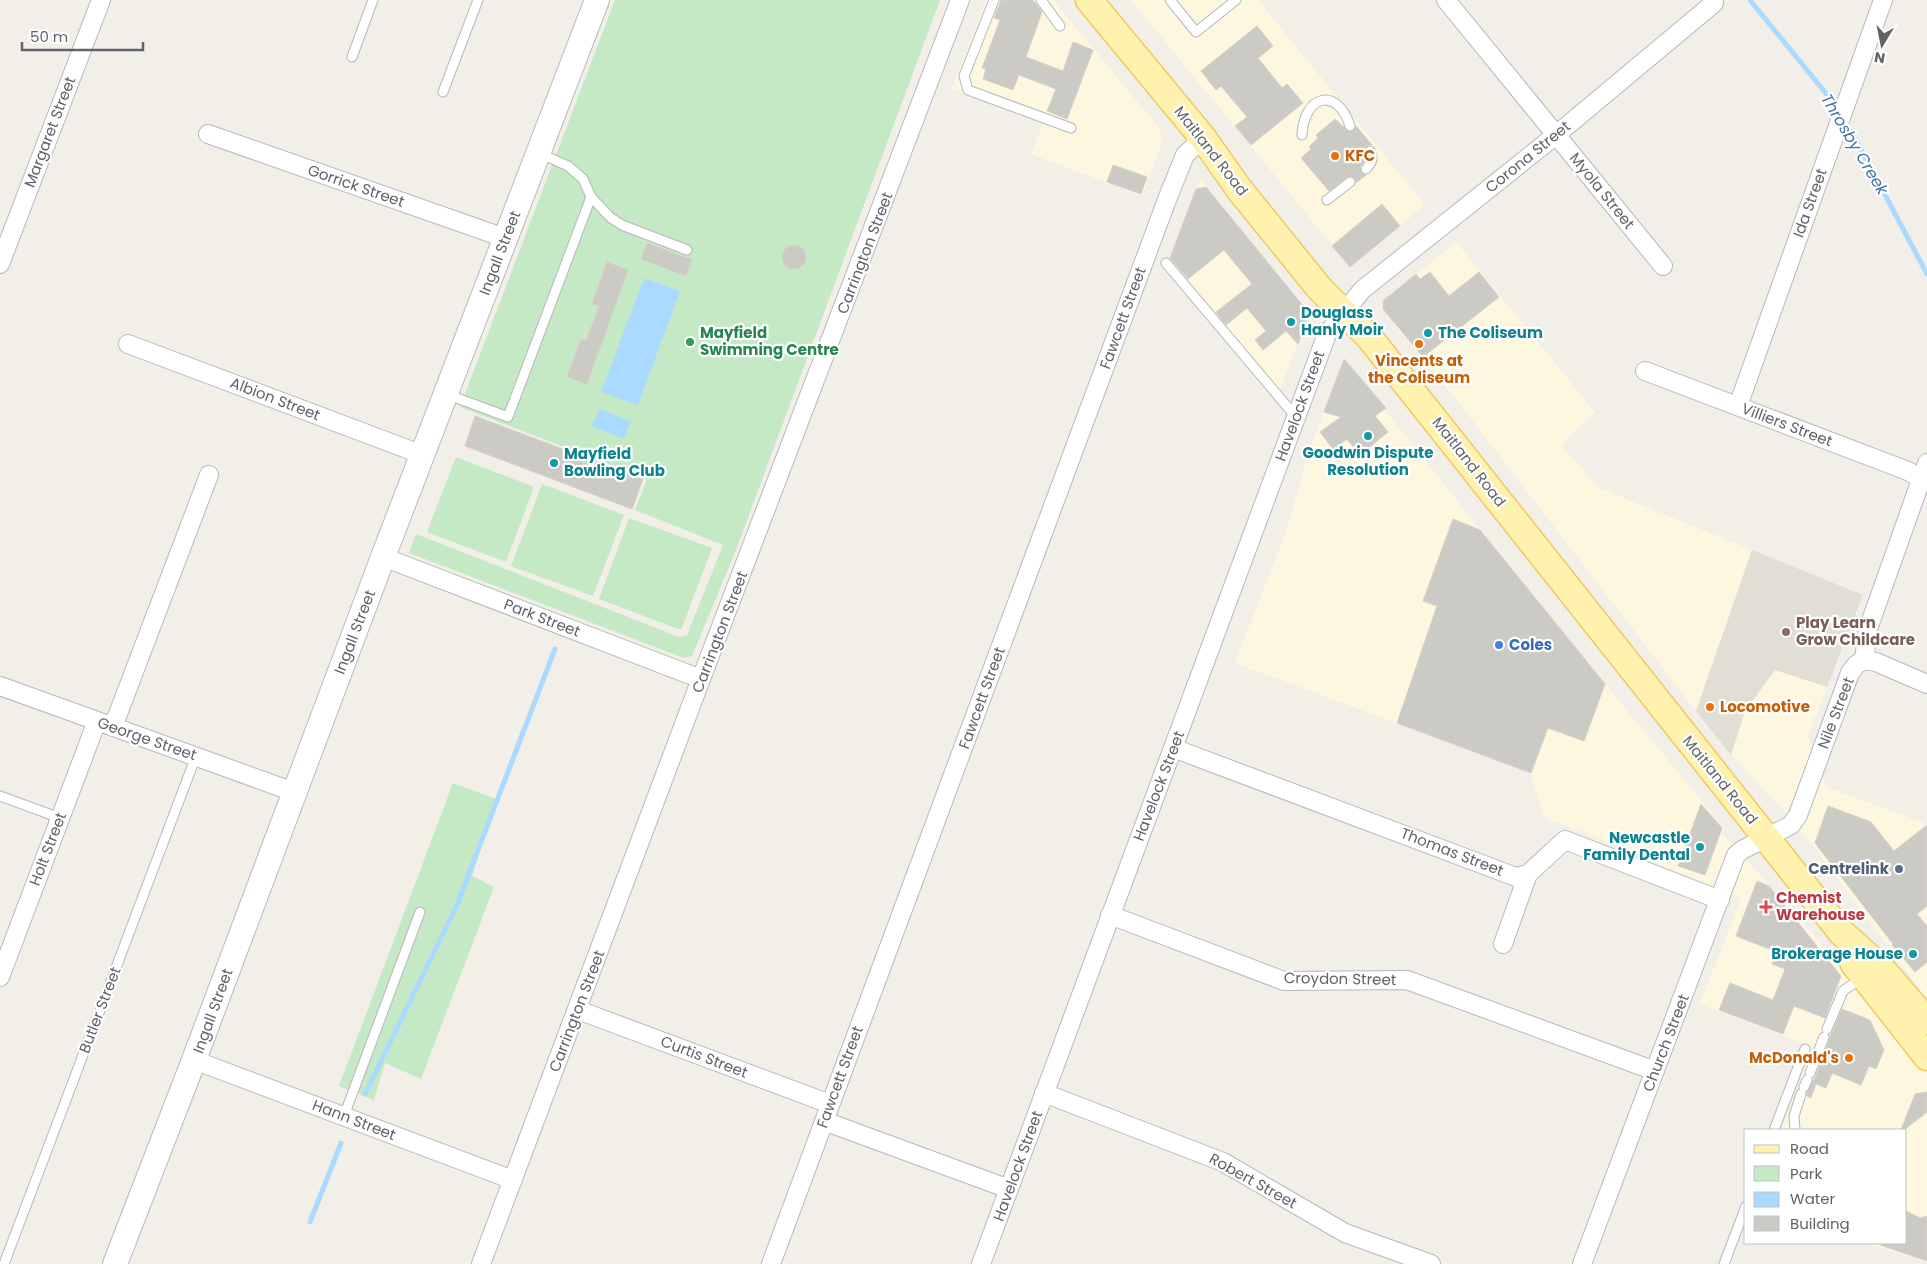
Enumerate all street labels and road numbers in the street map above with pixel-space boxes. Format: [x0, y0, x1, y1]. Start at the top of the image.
street label: Margaret Street [19, 73, 80, 190]
street label: Maitland Road [1170, 101, 1253, 200]
street label: Corona Street [1481, 116, 1575, 198]
street label: Myola Street [1565, 148, 1640, 233]
street label: Gorrick Street [305, 159, 407, 212]
street label: Ida Street [1787, 165, 1832, 240]
street label: Carrington Street [832, 189, 897, 317]
street label: Ingall Street [474, 208, 525, 298]
street label: Fawcett Street [1094, 264, 1151, 372]
street label: Havelock Street [1270, 348, 1329, 464]
street label: Albion Street [227, 372, 323, 425]
street label: Villiers Street [1739, 398, 1836, 451]
street label: Maitland Road [1428, 412, 1511, 511]
street label: Carrington Street [687, 568, 752, 696]
street label: Ingall Street [329, 587, 380, 677]
street label: Park Street [501, 593, 583, 642]
street label: Fawcett Street [953, 644, 1010, 752]
street label: Nile Street [1812, 674, 1859, 752]
street label: George Street [95, 712, 200, 765]
street label: Havelock Street [1128, 728, 1189, 844]
street label: Maitland Road [1678, 731, 1763, 829]
street label: Holt Street [24, 809, 71, 889]
street label: Thomas Street [1398, 822, 1507, 881]
street label: Carrington Street [544, 947, 609, 1075]
street label: Butler Street [73, 964, 126, 1056]
street label: Ingall Street [187, 965, 238, 1056]
street label: Croydon Street [1284, 967, 1396, 990]
street label: Church Street [1637, 991, 1694, 1095]
street label: Fawcett Street [811, 1023, 868, 1131]
street label: Curtis Street [658, 1030, 751, 1083]
street label: Hann Street [309, 1094, 399, 1145]
street label: Havelock Street [988, 1108, 1047, 1224]
street label: Robert Street [1206, 1148, 1301, 1213]

